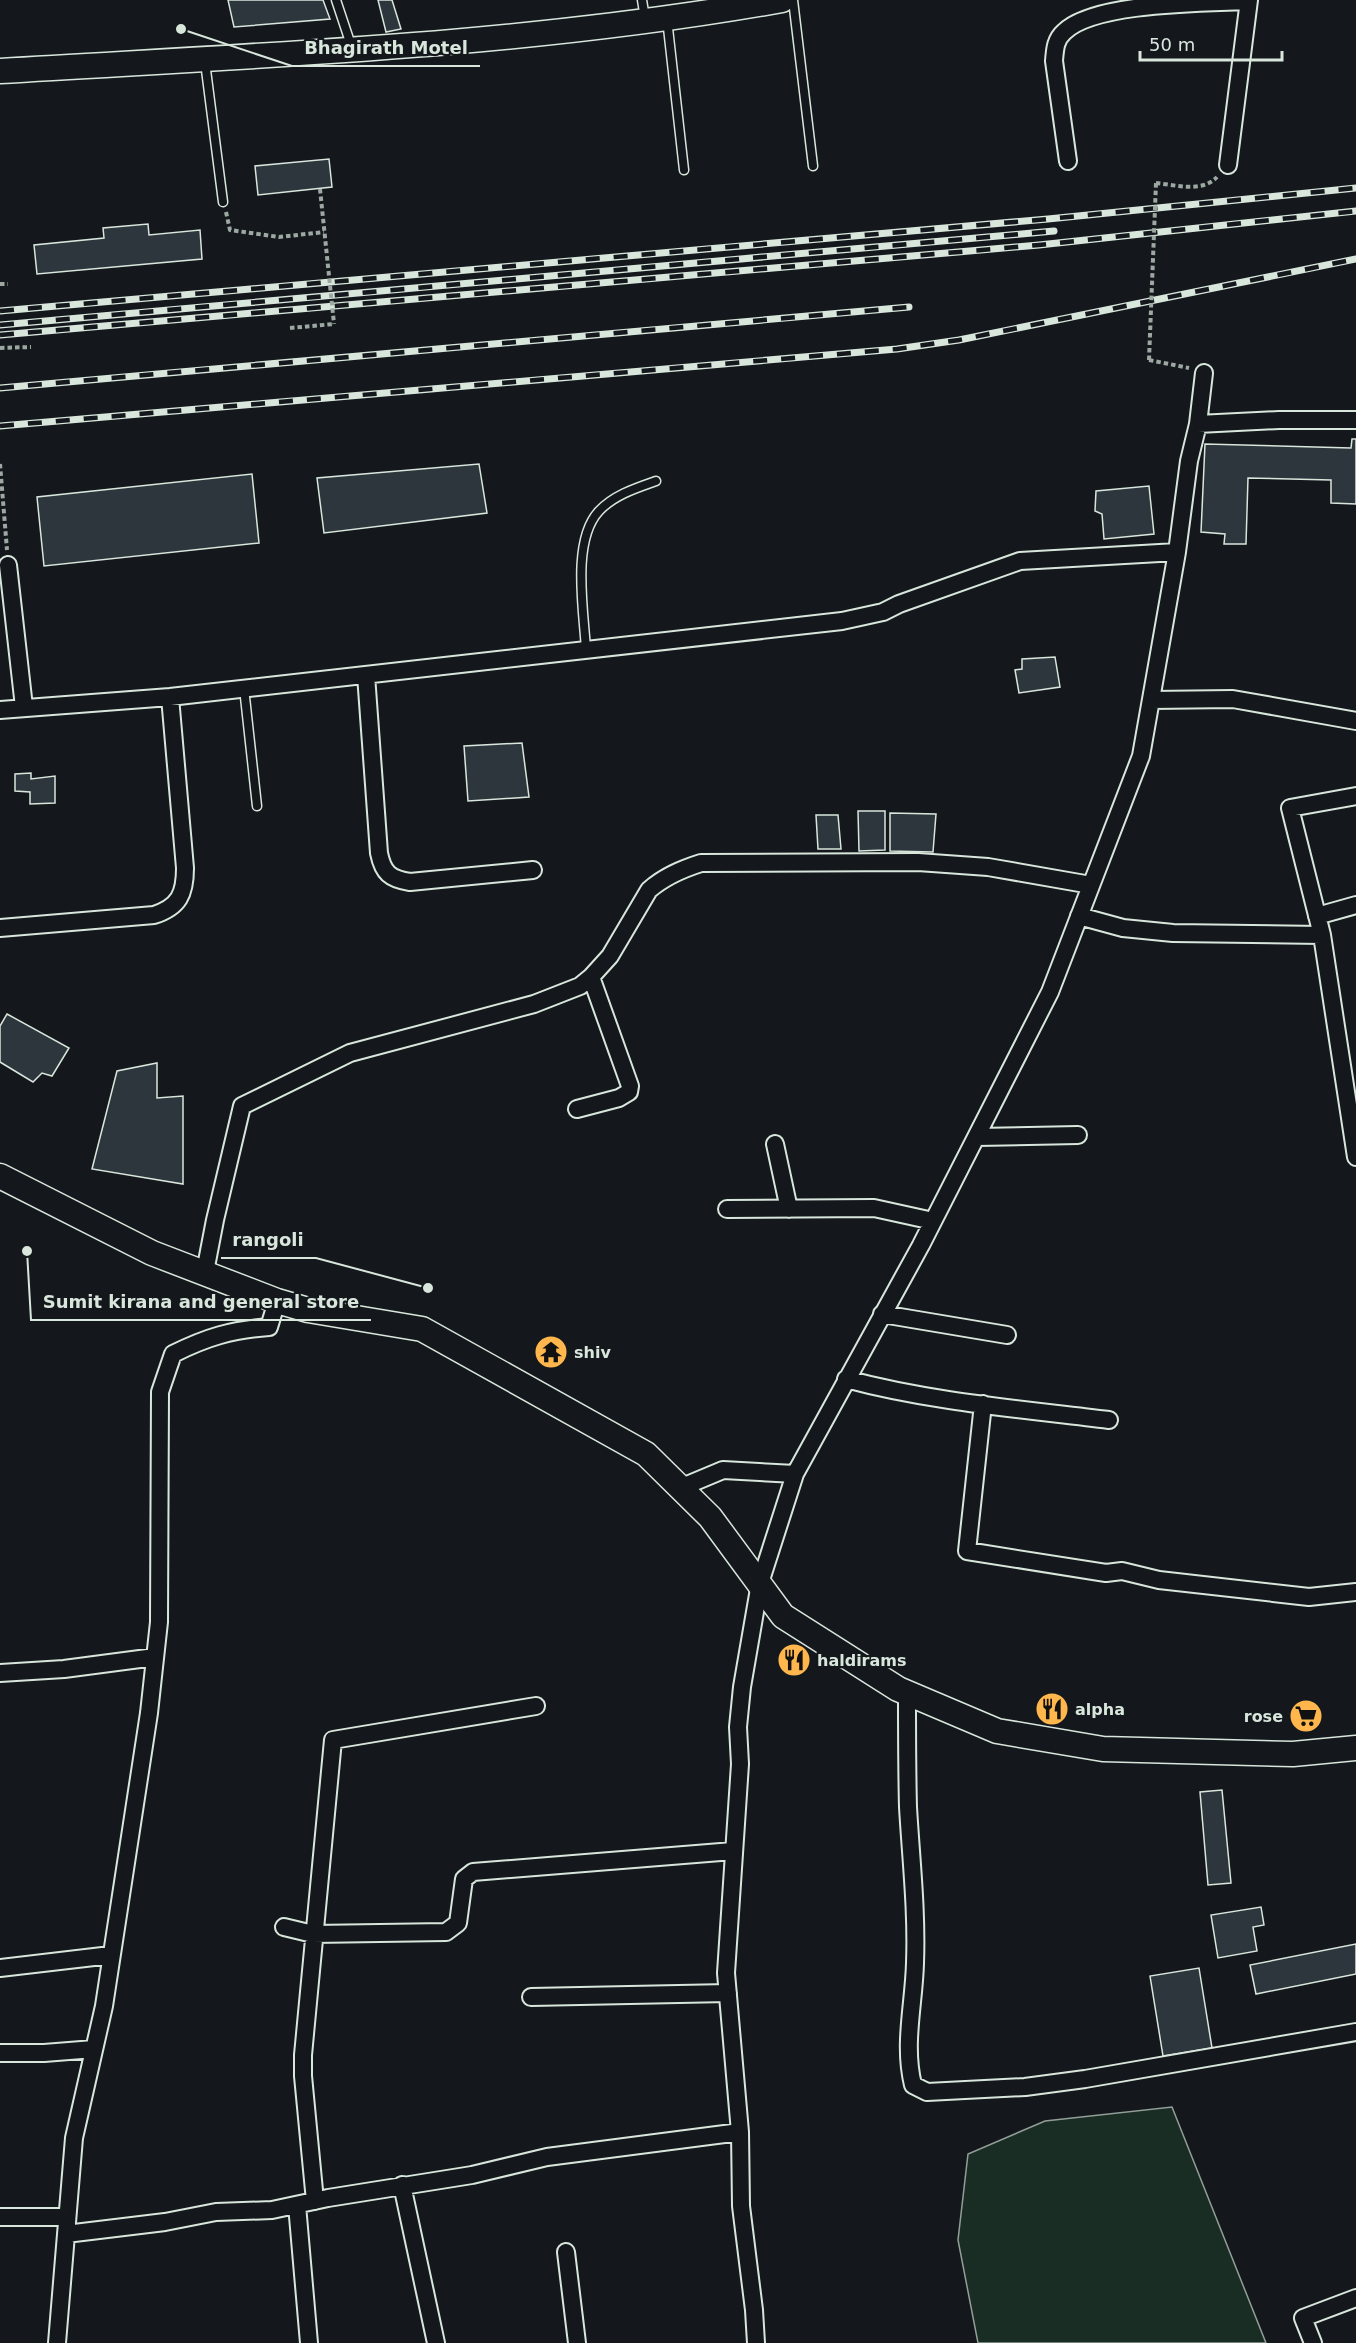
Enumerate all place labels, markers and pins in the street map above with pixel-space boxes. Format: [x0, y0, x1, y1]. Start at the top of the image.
callout: Bhagirath Motel [292, 30, 480, 66]
callout: rangoli [221, 1222, 316, 1258]
callout: Sumit kirana and general store [31, 1284, 371, 1320]
temple icon: shiv [533, 1334, 569, 1370]
place label: shiv [574, 1343, 611, 1362]
restaurant icon: haldirams [776, 1642, 812, 1678]
place label: haldirams [817, 1651, 907, 1670]
restaurant icon: alpha [1034, 1691, 1070, 1727]
supermarket icon: rose [1288, 1698, 1324, 1734]
place label: alpha [1075, 1700, 1125, 1719]
place label: rose [1244, 1707, 1283, 1726]

